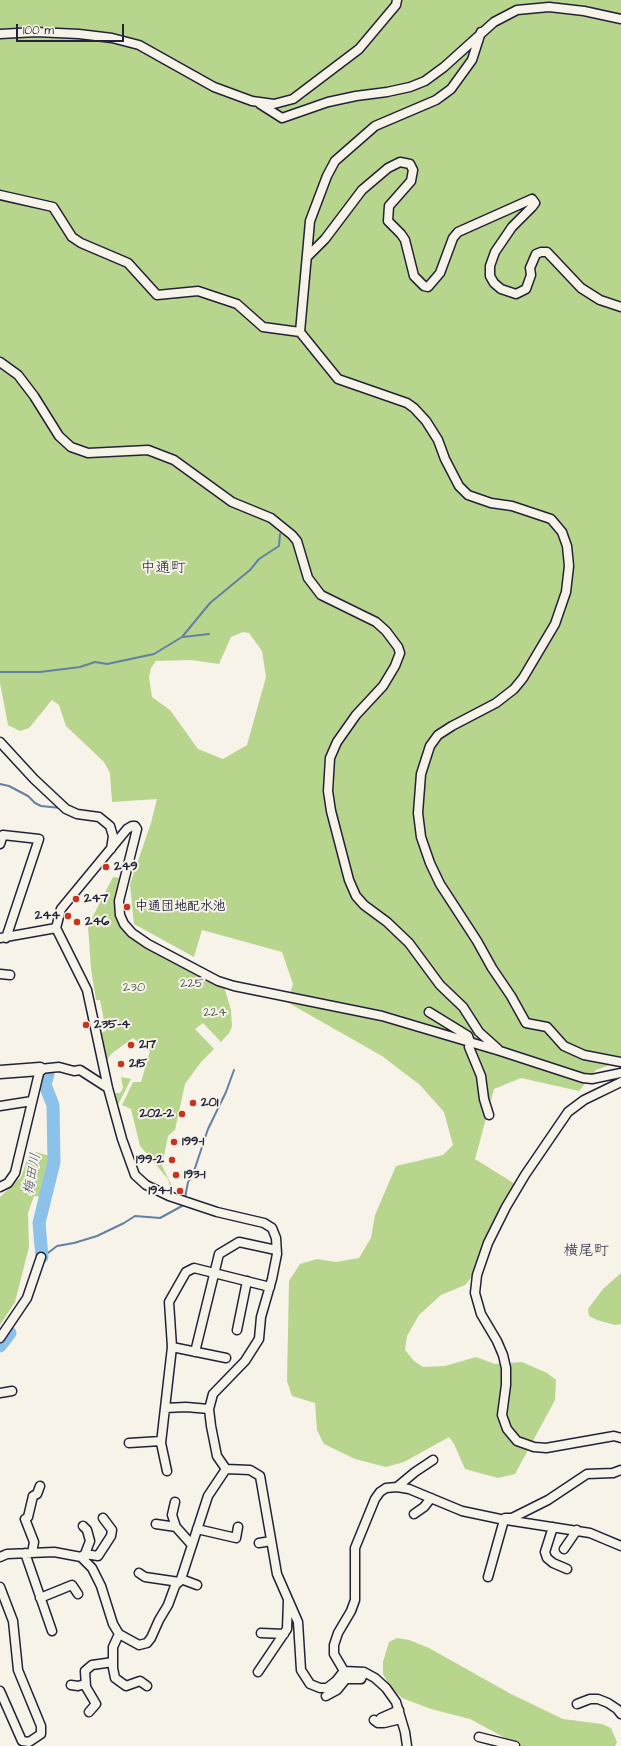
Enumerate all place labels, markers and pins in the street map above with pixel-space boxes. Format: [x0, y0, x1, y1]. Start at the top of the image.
place label: 249 [114, 859, 138, 875]
marker: 249 [101, 862, 111, 872]
place label: 247 [84, 891, 108, 907]
marker: 247 [71, 894, 81, 904]
place label: 中通団地配水池 [135, 899, 226, 915]
marker: 中通団地配水池 [122, 902, 132, 912]
place label: 244 [35, 908, 60, 924]
marker: 244 [63, 911, 73, 921]
place label: 246 [85, 914, 109, 930]
marker: 246 [72, 917, 82, 927]
place label: 235-4 [94, 1017, 130, 1033]
marker: 235-4 [81, 1020, 91, 1030]
place label: 217 [139, 1037, 156, 1053]
marker: 217 [126, 1040, 136, 1050]
place label: 215 [129, 1056, 147, 1072]
marker: 215 [116, 1059, 126, 1069]
place label: 201 [201, 1095, 218, 1111]
marker: 201 [188, 1098, 198, 1108]
place label: 202-2 [139, 1106, 174, 1122]
marker: 202-2 [177, 1109, 187, 1119]
place label: 199-1 [182, 1134, 204, 1150]
marker: 199-1 [169, 1137, 179, 1147]
place label: 199-2 [136, 1152, 164, 1168]
marker: 199-2 [167, 1155, 177, 1165]
place label: 193-1 [184, 1167, 205, 1183]
marker: 193-1 [171, 1170, 181, 1180]
place label: 194-1 [148, 1183, 172, 1199]
marker: 194-1 [175, 1186, 185, 1196]

